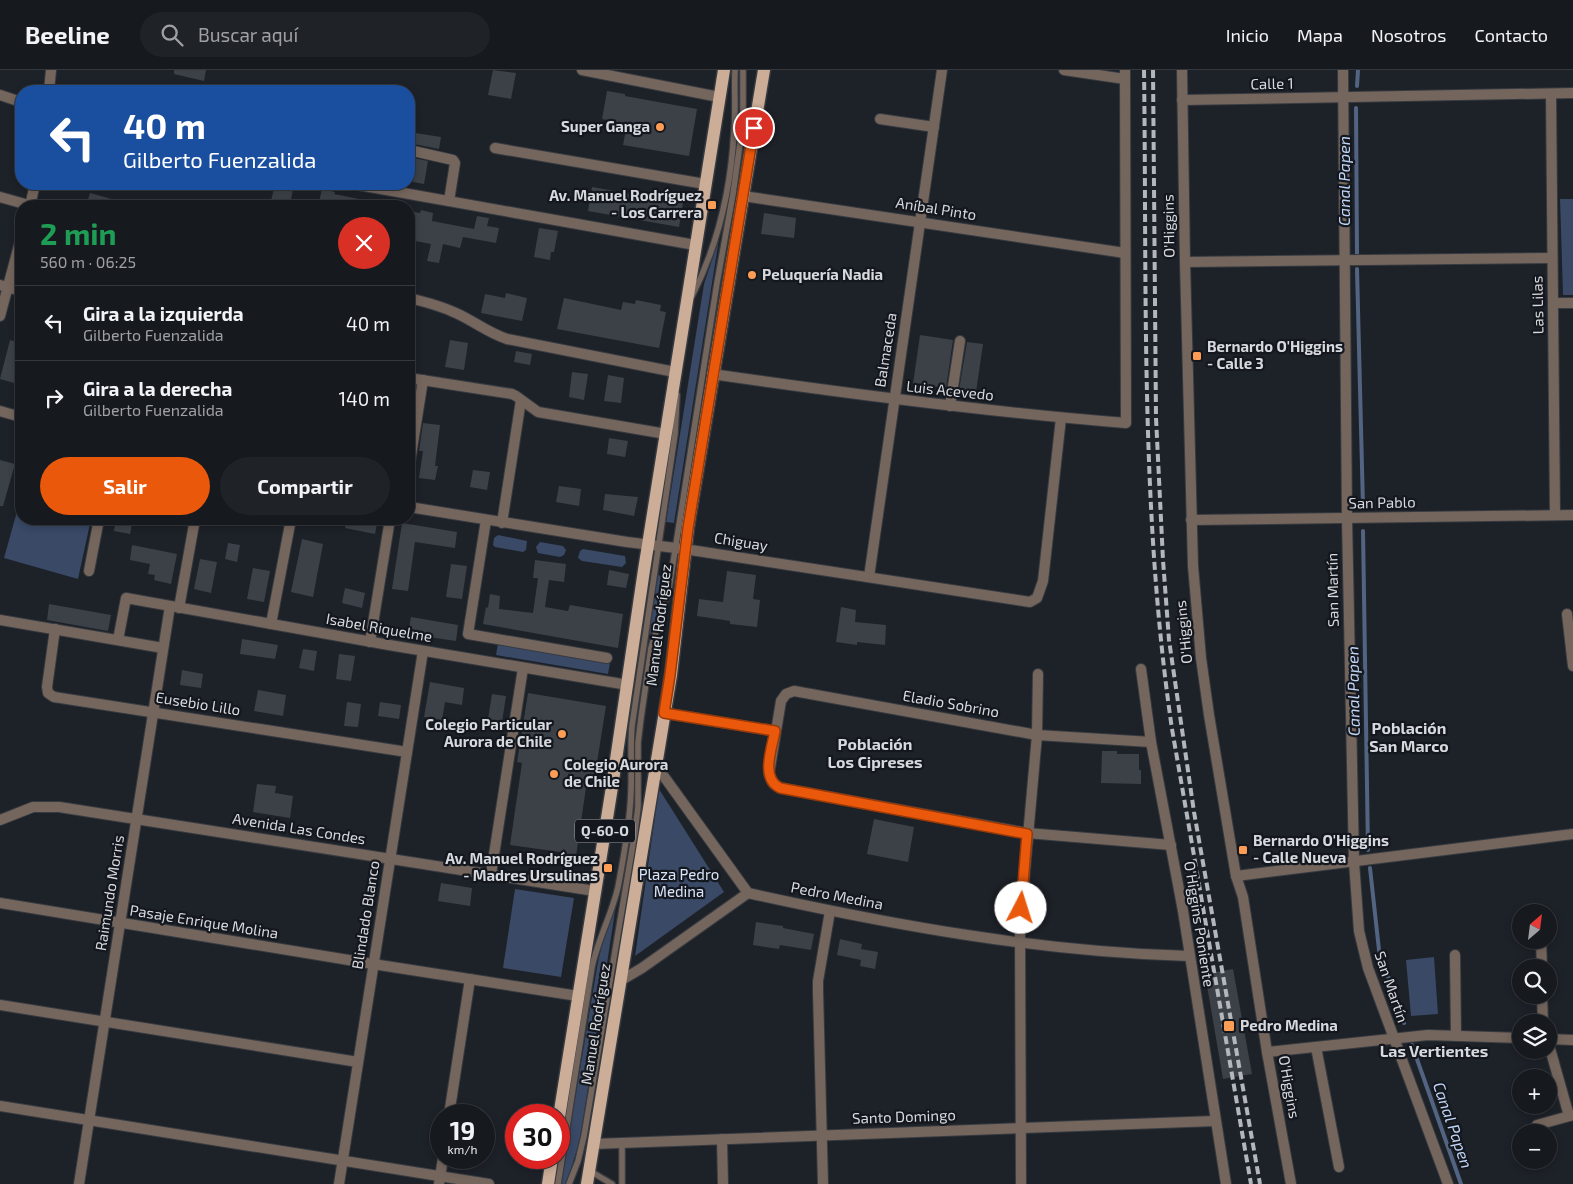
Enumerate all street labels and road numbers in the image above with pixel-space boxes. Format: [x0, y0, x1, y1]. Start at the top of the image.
street label: Calle 1 [1250, 74, 1294, 92]
street label: Aníbal Pinto [894, 193, 978, 223]
street label: O'Higgins [1158, 194, 1178, 258]
street label: Las Lilas [1527, 276, 1547, 334]
street label: Balmaceda [870, 311, 900, 389]
street label: Luis Acevedo [905, 376, 995, 404]
street label: San Pablo [1348, 492, 1416, 512]
street label: Chiguay [713, 528, 769, 554]
street label: San Martín [1322, 553, 1342, 627]
street label: Manuel Rodríguez [642, 563, 674, 687]
street label: O'Higgins [1171, 599, 1195, 665]
street label: Isabel Riquelme [325, 609, 434, 645]
street label: Eladio Sobrino [901, 686, 1001, 720]
street label: Eusebio Lillo [154, 687, 242, 719]
street label: Avenida Las Condes [231, 809, 367, 847]
road number: Q-60-O [575, 819, 635, 842]
street label: Raimundo Morris [91, 834, 127, 952]
street label: Blindado Blanco [348, 859, 382, 971]
street label: O'Higgins Poniente [1181, 860, 1219, 988]
street label: Pedro Medina [790, 877, 885, 913]
street label: Pasaje Enrique Molina [128, 900, 280, 943]
street label: San Martín [1371, 949, 1413, 1025]
street label: Manuel Rodríguez [577, 962, 614, 1086]
street label: O'Higgins [1276, 1054, 1304, 1120]
street label: Santo Domingo [852, 1105, 956, 1127]

